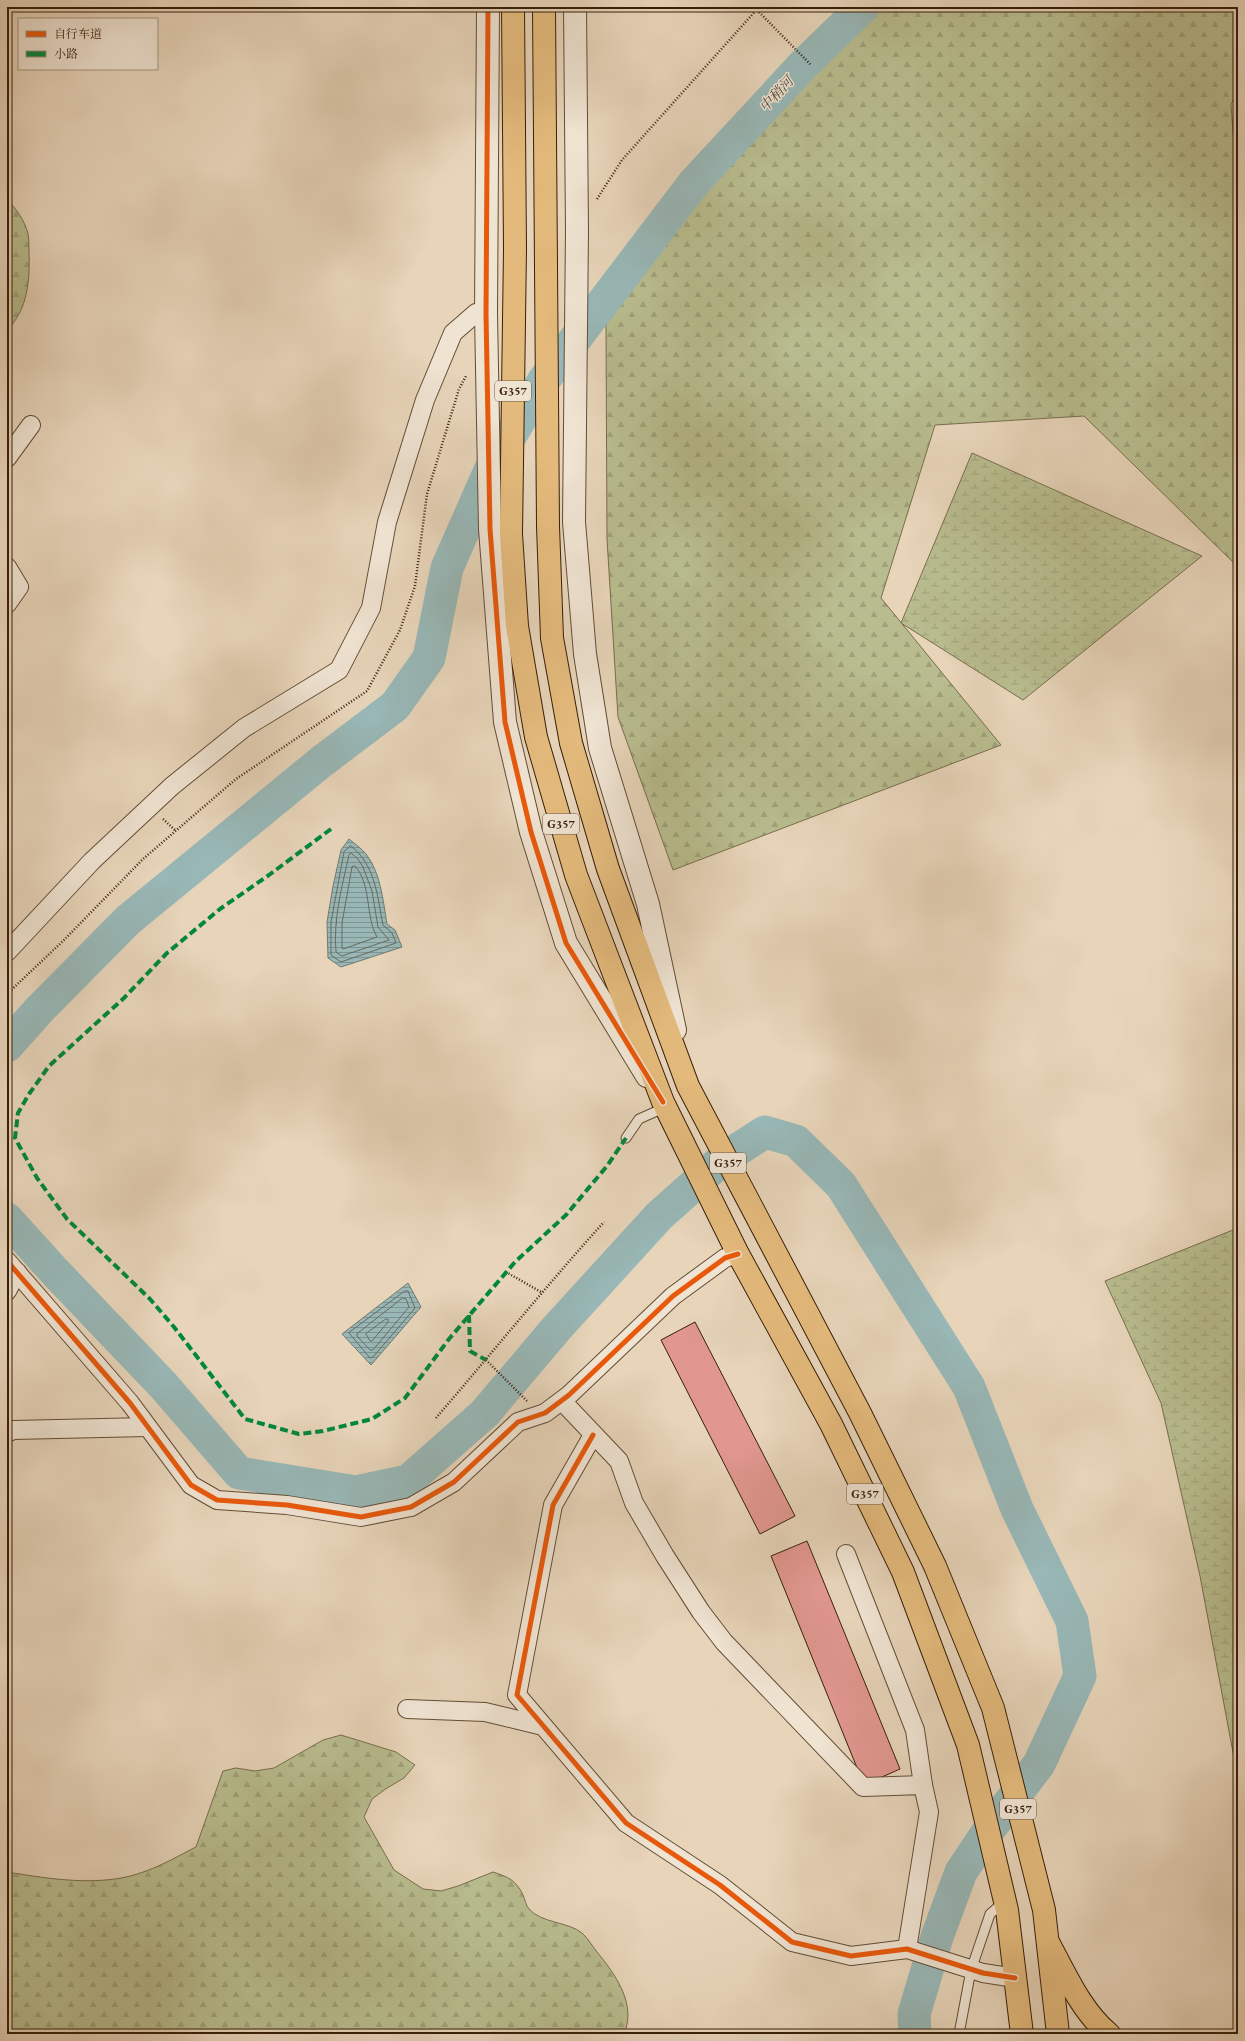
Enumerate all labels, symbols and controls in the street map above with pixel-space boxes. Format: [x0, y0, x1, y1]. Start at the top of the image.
legend [18, 18, 158, 70]
text: 自行车道 [54, 26, 102, 42]
text: 小路 [54, 46, 78, 62]
water label: 中稍河 [755, 70, 799, 115]
road number: G357 [495, 381, 531, 401]
road number: G357 [543, 814, 579, 834]
road number: G357 [710, 1153, 746, 1173]
road number: G357 [847, 1484, 883, 1504]
road number: G357 [1000, 1799, 1036, 1819]

